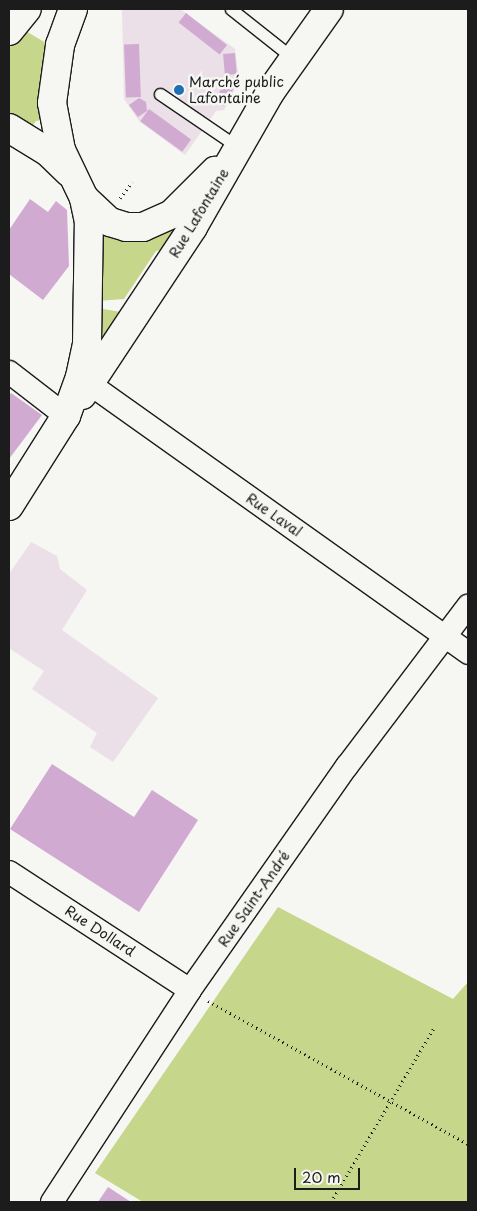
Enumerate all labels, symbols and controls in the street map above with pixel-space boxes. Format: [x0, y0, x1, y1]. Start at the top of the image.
place label: Marché public Lafontaine [189, 74, 285, 106]
marker: Marché public Lafontaine [173, 84, 185, 96]
street label: Rue Lafontaine [165, 165, 233, 261]
street label: Rue Laval [243, 489, 305, 541]
street label: Rue Saint-André [214, 847, 294, 951]
street label: Rue Dollard [61, 902, 139, 960]
scale bar [297, 1158, 363, 1190]
text: 20 m [302, 1165, 341, 1188]

